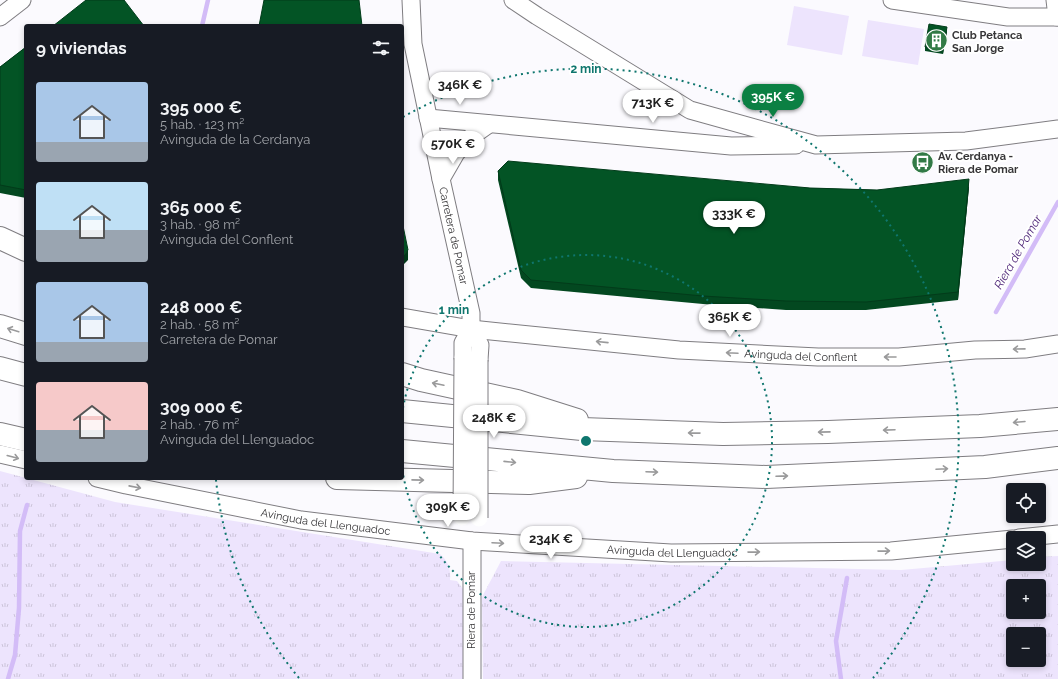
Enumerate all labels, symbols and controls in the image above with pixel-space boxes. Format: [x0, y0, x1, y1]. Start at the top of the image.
building icon: Club Petanca San Jorge [923, 28, 949, 54]
place label: Club Petanca San Jorge [952, 29, 1022, 55]
icon: filters [370, 37, 392, 59]
text: 9 viviendas [36, 38, 127, 58]
text: 2 min [570, 62, 602, 76]
pin: 346K € [427, 72, 493, 106]
text: 346K € [438, 77, 482, 92]
pin: 395K € [740, 84, 806, 118]
text: 395K € [751, 89, 795, 104]
pin: 713K € [620, 90, 686, 124]
text: 713K € [631, 95, 675, 110]
text: 395 000 € [160, 97, 242, 117]
icon: home [68, 98, 116, 146]
text: 5 hab. · 123 m² [160, 117, 244, 132]
pin: 570K € [420, 131, 486, 165]
text: Avinguda de la Cerdanya [160, 132, 310, 147]
text: 570K € [431, 136, 475, 151]
bus stop icon: Av. Cerdanya - Riera de Pomar [909, 149, 935, 175]
place label: Av. Cerdanya - Riera de Pomar [938, 150, 1019, 176]
street label: Carretera de Pomar [436, 186, 471, 286]
text: 365 000 € [160, 197, 242, 217]
icon: home [68, 198, 116, 246]
pin: 333K € [701, 201, 767, 235]
text: 333K € [712, 206, 756, 221]
water label: Riera de Pomar [991, 212, 1045, 291]
text: 3 hab. · 98 m² [160, 217, 240, 232]
text: Avinguda del Conflent [160, 232, 293, 247]
text: 248 000 € [160, 297, 243, 317]
icon: home [68, 298, 116, 346]
text: 1 min [439, 303, 469, 317]
pin: 365K € [697, 304, 763, 338]
text: 365K € [708, 309, 752, 324]
text: 2 hab. · 58 m² [160, 317, 239, 332]
one-way arrow [7, 326, 20, 333]
text: Carretera de Pomar [160, 332, 278, 347]
one-way arrow [596, 339, 609, 346]
one-way arrow [1013, 345, 1026, 353]
street label: Avinguda del Conflent [744, 347, 858, 364]
one-way arrow [726, 349, 739, 356]
one-way arrow [884, 353, 897, 361]
one-way arrow [431, 380, 444, 388]
text: 309 000 € [160, 397, 243, 417]
icon: home [68, 398, 116, 446]
pin: 248K € [461, 405, 527, 439]
text: 248K € [472, 410, 516, 425]
text: 2 hab. · 76 m² [160, 417, 239, 432]
one-way arrow [1013, 419, 1026, 426]
one-way arrow [883, 426, 896, 434]
one-way arrow [818, 428, 831, 436]
one-way arrow [688, 429, 701, 437]
text: Avinguda del Llenguadoc [160, 432, 314, 447]
centre of rings [579, 434, 593, 448]
one-way arrow [6, 454, 19, 461]
one-way arrow [503, 458, 516, 466]
one-way arrow [935, 465, 948, 473]
one-way arrow [645, 469, 658, 476]
one-way arrow [775, 472, 788, 480]
one-way arrow [411, 476, 424, 484]
one-way arrow [128, 483, 141, 491]
map controls [1006, 483, 1046, 667]
button: locate [1006, 483, 1046, 523]
pin: 309K € [415, 494, 481, 528]
text: 309K € [426, 499, 470, 514]
street label: Avinguda del Llenguadoc [260, 506, 391, 537]
pin: 234K € [518, 526, 584, 560]
text: 234K € [529, 531, 573, 546]
button: layers [1006, 531, 1046, 571]
one-way arrow [491, 539, 504, 546]
street label: Avinguda del Llenguadoc [606, 543, 737, 560]
one-way arrow [877, 547, 890, 555]
one-way arrow [747, 548, 760, 556]
street label: Riera de Pomar [465, 571, 478, 649]
button: + [1006, 579, 1046, 619]
button: − [1006, 627, 1046, 667]

